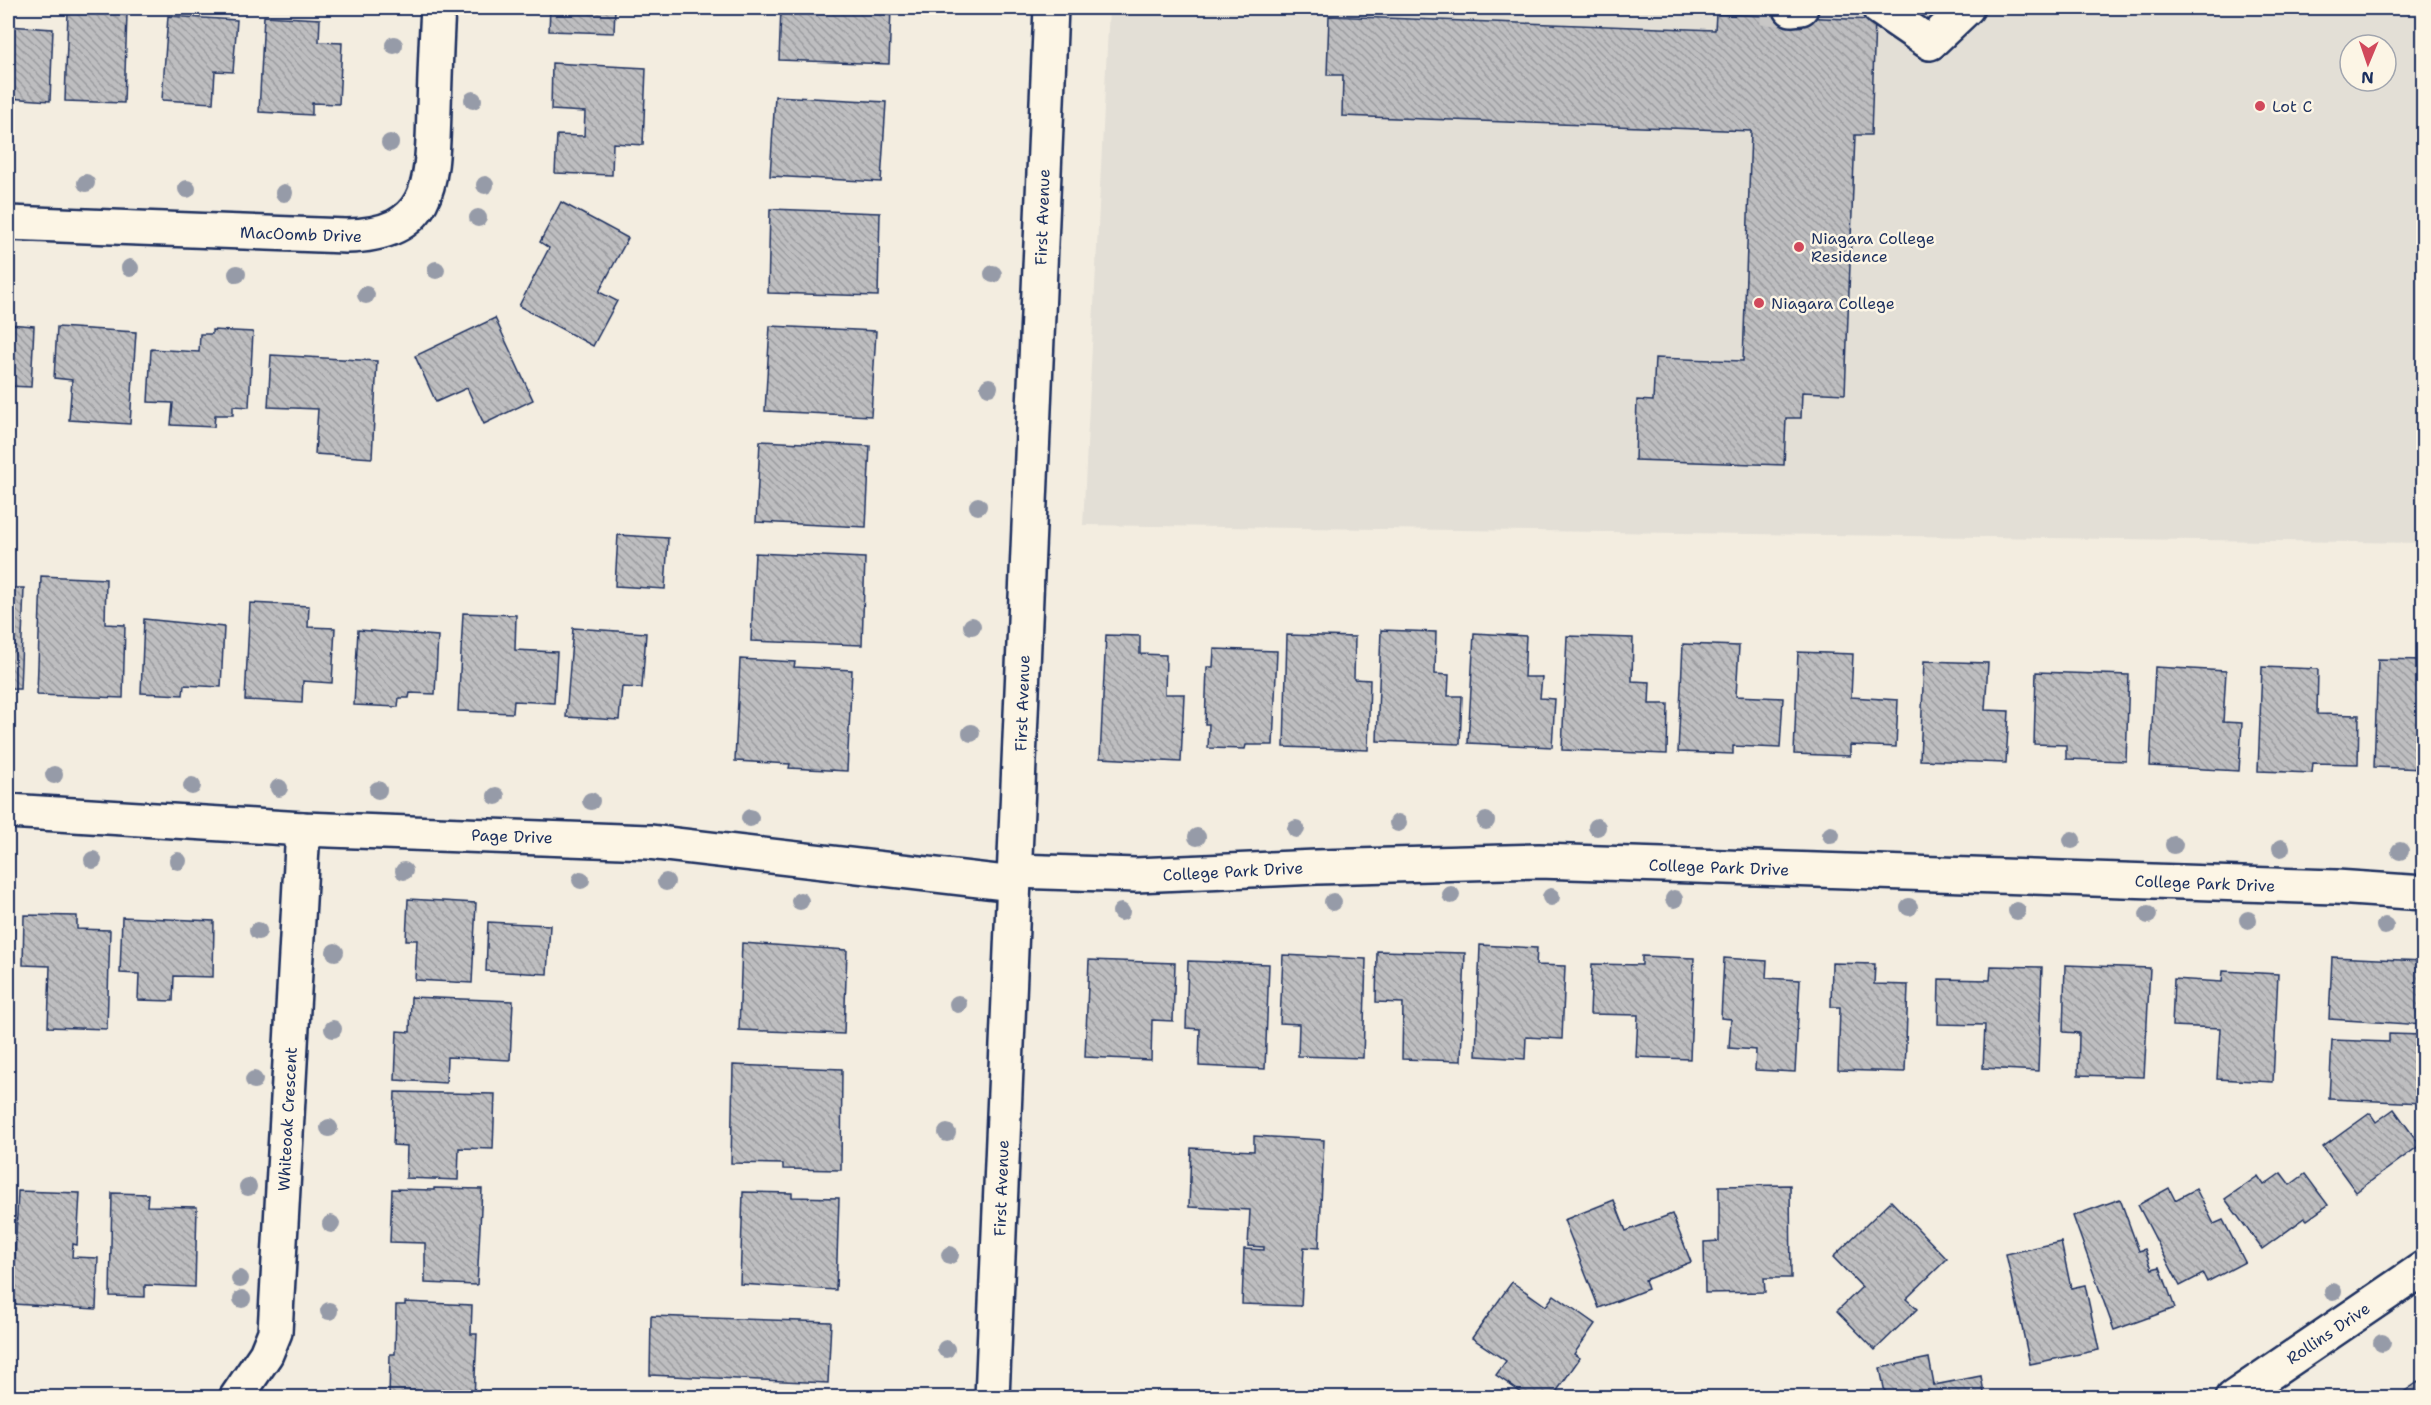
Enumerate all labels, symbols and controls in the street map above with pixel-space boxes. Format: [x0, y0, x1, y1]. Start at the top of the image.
north arrow [2338, 33, 2398, 93]
text: N [2361, 67, 2374, 88]
place label: Lot C [2272, 96, 2312, 117]
marker: Lot C [2253, 99, 2267, 113]
street label: First Avenue [1030, 168, 1055, 266]
street label: MacOomb Drive [240, 222, 362, 247]
place label: Niagara College Residence [1811, 228, 1935, 267]
marker: Niagara College Residence [1792, 240, 1806, 254]
place label: Niagara College [1771, 293, 1895, 314]
marker: Niagara College [1752, 296, 1766, 310]
street label: First Avenue [1010, 654, 1035, 752]
street label: Page Drive [471, 825, 553, 848]
street label: College Park Drive [1648, 855, 1790, 880]
street label: College Park Drive [1162, 857, 1304, 886]
street label: College Park Drive [2134, 871, 2276, 896]
street label: Whiteoak Crescent [273, 1046, 302, 1192]
street label: First Avenue [989, 1139, 1014, 1237]
street label: Rollins Drive [2282, 1298, 2374, 1369]

